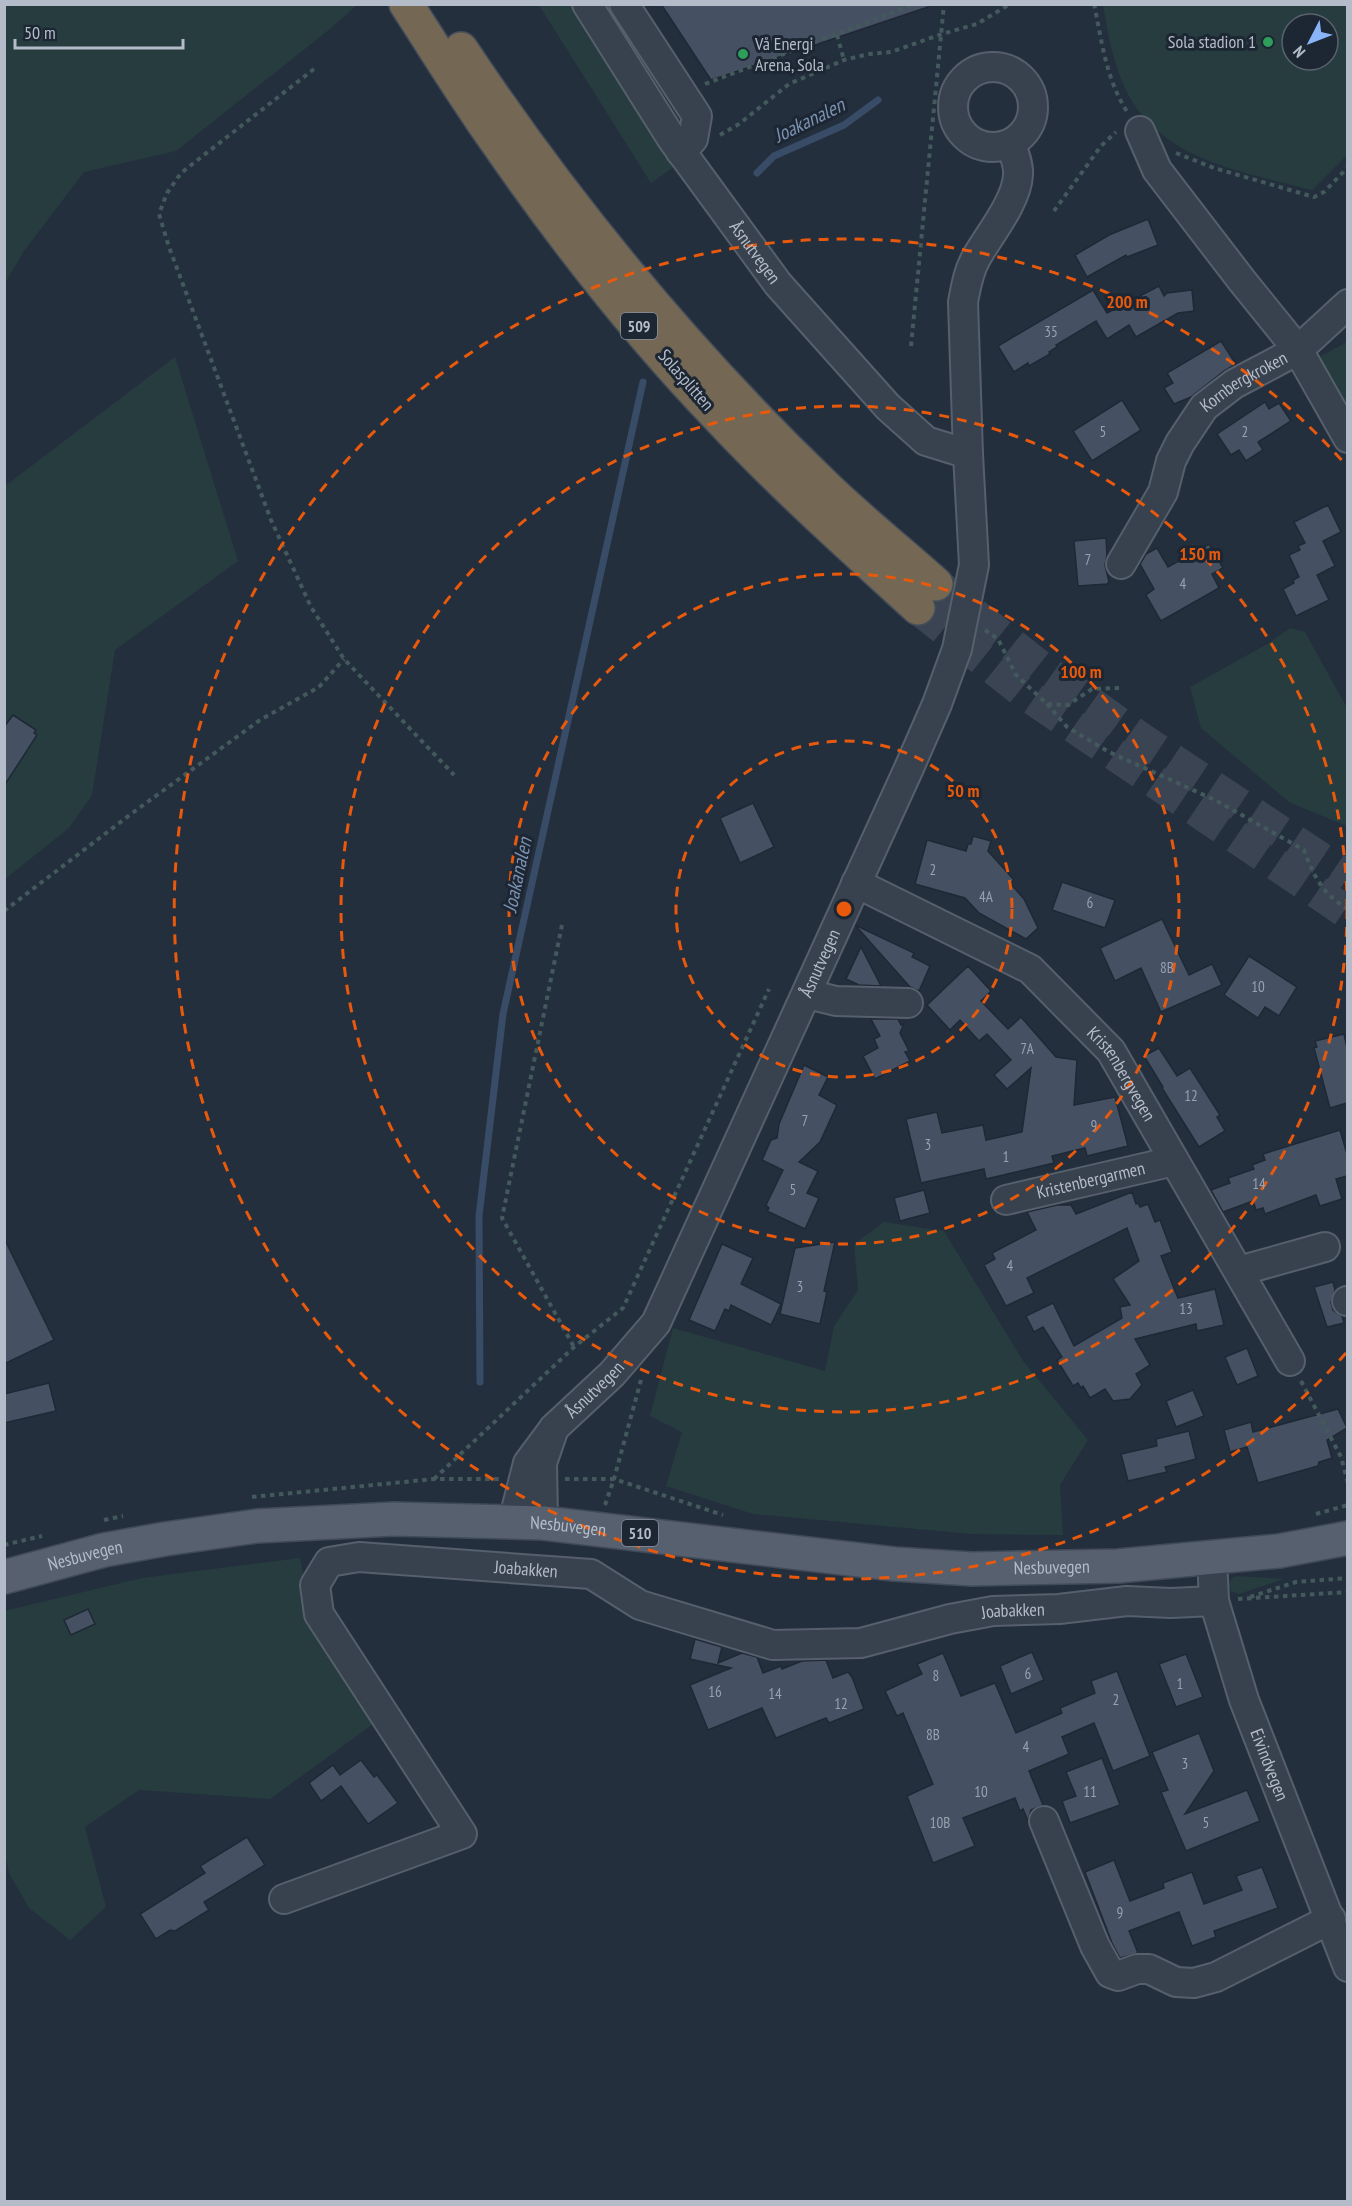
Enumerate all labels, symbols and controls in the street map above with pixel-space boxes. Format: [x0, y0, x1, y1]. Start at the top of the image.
scale bar [15, 12, 183, 50]
north arrow [1280, 12, 1340, 72]
text: 50 m [24, 21, 56, 44]
place label: Sola stadion 1 [1168, 30, 1256, 53]
place label: Vå Energi Arena, Sola [754, 32, 824, 76]
marker: Sola stadion 1 [1261, 35, 1275, 49]
text: N [1289, 42, 1309, 62]
marker: Vå Energi Arena, Sola [736, 47, 750, 61]
water label: Joakanalen [768, 91, 850, 149]
street label: Åsnutvegen [725, 216, 786, 288]
text: 200 m [1106, 290, 1148, 313]
road number: 509 [621, 313, 657, 339]
house number: 35 [1044, 322, 1058, 341]
street label: Solasplitten [653, 344, 719, 415]
street label: Kornbergkroken [1195, 346, 1291, 417]
house number: 5 [1100, 422, 1106, 441]
house number: 2 [1242, 422, 1248, 441]
text: 150 m [1179, 542, 1221, 565]
house number: 7 [1085, 550, 1091, 569]
house number: 4 [1180, 574, 1187, 593]
text: 100 m [1060, 660, 1102, 683]
text: 50 m [947, 779, 979, 802]
water label: Joakanalen [496, 834, 538, 916]
house number: 2 [930, 860, 936, 879]
house number: 4A [979, 887, 994, 906]
house number: 6 [1087, 893, 1094, 912]
centre of rings [834, 899, 854, 919]
street label: Åsnutvegen [794, 925, 845, 1001]
house number: 8B [1160, 958, 1174, 977]
house number: 10 [1251, 977, 1265, 996]
street label: Kristenbergvegen [1082, 1021, 1161, 1125]
house number: 7A [1020, 1039, 1035, 1058]
house number: 12 [1184, 1086, 1198, 1105]
house number: 7 [802, 1111, 808, 1130]
house number: 9 [1091, 1116, 1097, 1135]
house number: 3 [925, 1135, 931, 1154]
house number: 1 [1003, 1147, 1009, 1166]
street label: Kristenbergarmen [1034, 1156, 1147, 1204]
house number: 14 [1252, 1174, 1266, 1193]
house number: 5 [790, 1180, 796, 1199]
house number: 4 [1007, 1256, 1014, 1275]
house number: 3 [797, 1277, 803, 1296]
house number: 13 [1179, 1299, 1193, 1318]
street label: Åsnutvegen [560, 1356, 629, 1423]
street label: Nesbuvegen [530, 1511, 607, 1541]
road number: 510 [622, 1520, 658, 1546]
street label: Nesbuvegen [45, 1535, 124, 1576]
street label: Joabakken [493, 1555, 559, 1583]
street label: Nesbuvegen [1013, 1555, 1090, 1579]
street label: Joabakken [978, 1597, 1045, 1624]
house number: 6 [1025, 1664, 1032, 1683]
house number: 8 [933, 1666, 939, 1685]
house number: 1 [1177, 1674, 1183, 1693]
house number: 16 [708, 1682, 722, 1701]
house number: 14 [768, 1684, 782, 1703]
house number: 2 [1113, 1690, 1119, 1709]
house number: 12 [834, 1694, 848, 1713]
house number: 8B [926, 1725, 940, 1744]
street label: Eivindvegen [1245, 1725, 1294, 1804]
house number: 4 [1023, 1737, 1030, 1756]
house number: 3 [1182, 1754, 1188, 1773]
house number: 10 [974, 1782, 988, 1801]
house number: 11 [1083, 1782, 1097, 1801]
house number: 10B [930, 1813, 950, 1832]
house number: 5 [1203, 1813, 1209, 1832]
house number: 9 [1117, 1903, 1123, 1922]

